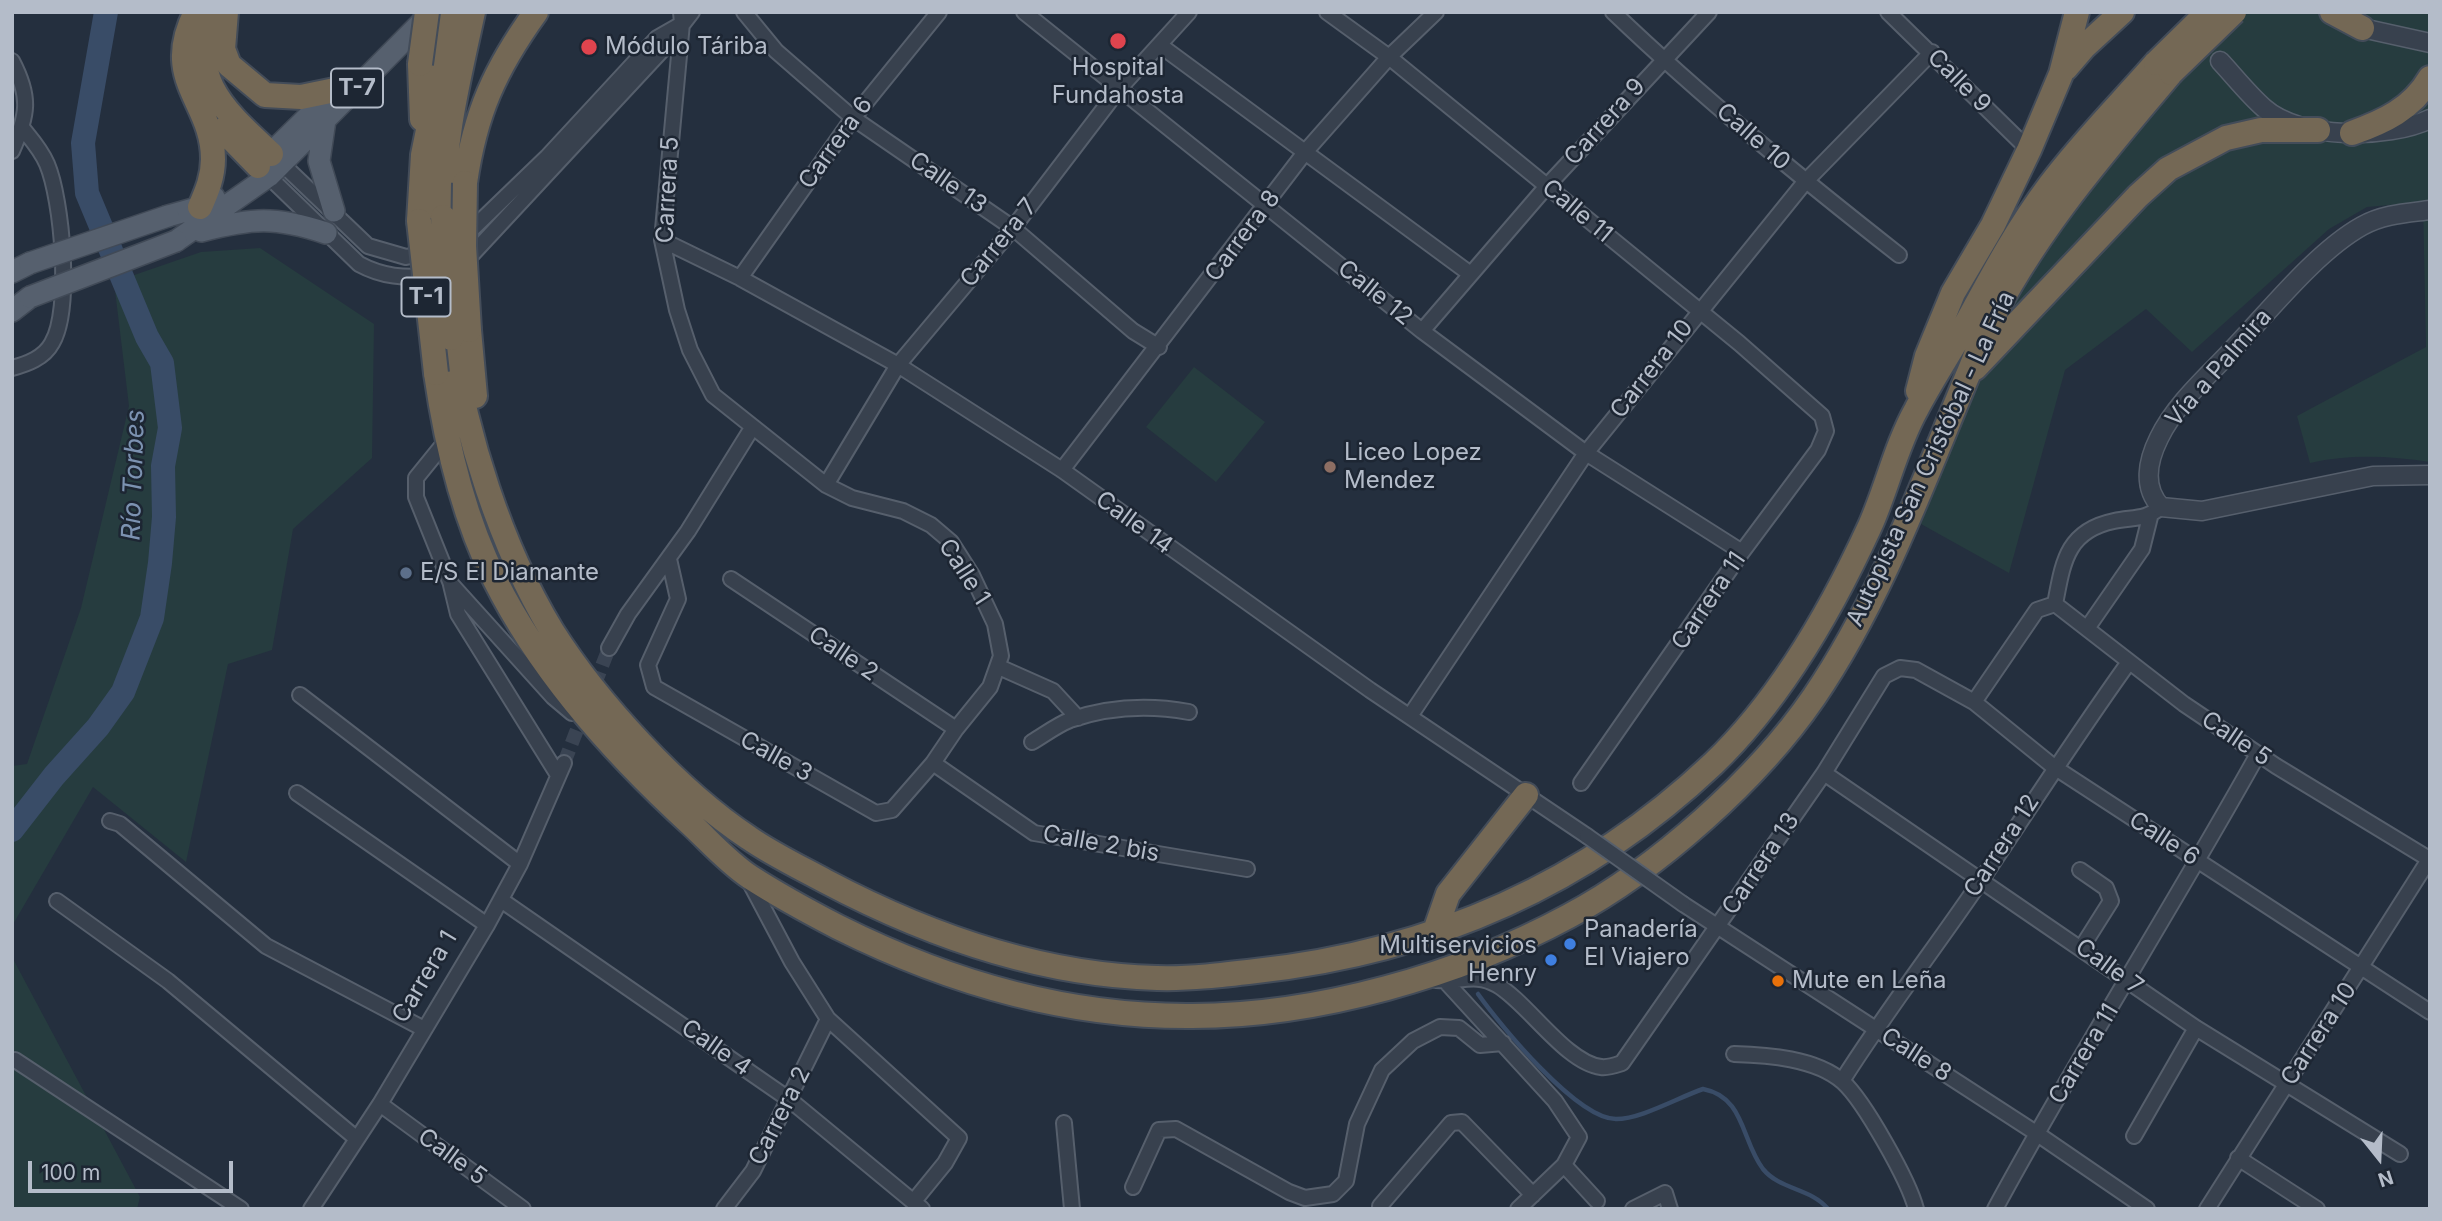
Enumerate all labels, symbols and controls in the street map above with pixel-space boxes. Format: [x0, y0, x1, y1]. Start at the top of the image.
marker: Hospital Fundahosta [1108, 31, 1128, 51]
place label: Módulo Táriba [605, 33, 768, 61]
marker: Módulo Táriba [579, 37, 599, 57]
street label: Calle 9 [1921, 43, 1997, 119]
place label: Hospital Fundahosta [1052, 54, 1184, 110]
road number: T-7 [331, 68, 383, 108]
street label: Carrera 9 [1558, 73, 1652, 171]
street label: Carrera 6 [793, 91, 879, 195]
street label: Calle 10 [1710, 97, 1796, 177]
street label: Carrera 5 [651, 136, 685, 244]
street label: Calle 13 [904, 146, 992, 220]
street label: Calle 11 [1536, 173, 1618, 249]
street label: Carrera 8 [1199, 185, 1287, 287]
street label: Carrera 7 [954, 193, 1044, 293]
street label: Calle 12 [1332, 254, 1418, 332]
road number: T-1 [402, 278, 450, 316]
street label: Autopista San Cristóbal - La Fría [1841, 287, 2021, 631]
street label: Vía a Palmira [2160, 303, 2278, 433]
street label: Carrera 10 [1605, 314, 1699, 424]
water label: Río Torbes [116, 409, 152, 541]
place label: Liceo Lopez Mendez [1344, 439, 1482, 495]
marker: Liceo Lopez Mendez [1322, 459, 1338, 475]
street label: Calle 14 [1090, 485, 1178, 561]
street label: Calle 1 [932, 533, 996, 611]
street label: Carrera 11 [1666, 547, 1752, 655]
place label: E/S El Diamante [420, 559, 599, 587]
marker: E/S El Diamante [398, 565, 414, 581]
street label: Calle 2 [803, 620, 883, 688]
street label: Calle 5 [2196, 705, 2276, 773]
street label: Calle 3 [735, 725, 817, 789]
street label: Carrera 12 [1958, 789, 2046, 903]
street label: Calle 6 [2123, 806, 2205, 872]
street label: Carrera 13 [1716, 807, 1806, 921]
street label: Calle 2 bis [1040, 820, 1162, 868]
place label: Panadería El Viajero [1584, 916, 1698, 972]
street label: Carrera 1 [386, 926, 464, 1028]
place label: Multiservicios Henry [1379, 932, 1537, 988]
street label: Calle 7 [2069, 933, 2149, 1001]
marker: Panadería El Viajero [1562, 936, 1578, 952]
marker: Multiservicios Henry [1543, 952, 1559, 968]
place label: Mute en Leña [1792, 967, 1946, 995]
marker: Mute en Leña [1770, 973, 1786, 989]
street label: Carrera 10 [2275, 977, 2363, 1091]
street label: Carrera 11 [2043, 999, 2125, 1109]
street label: Calle 4 [675, 1014, 757, 1082]
street label: Calle 8 [1875, 1022, 1957, 1088]
street label: Carrera 2 [743, 1062, 817, 1170]
street label: Calle 5 [412, 1122, 492, 1192]
north arrow [2344, 1123, 2414, 1193]
scale bar [32, 1148, 236, 1192]
text: 100 m [41, 1160, 100, 1185]
text: N [2375, 1165, 2396, 1192]

